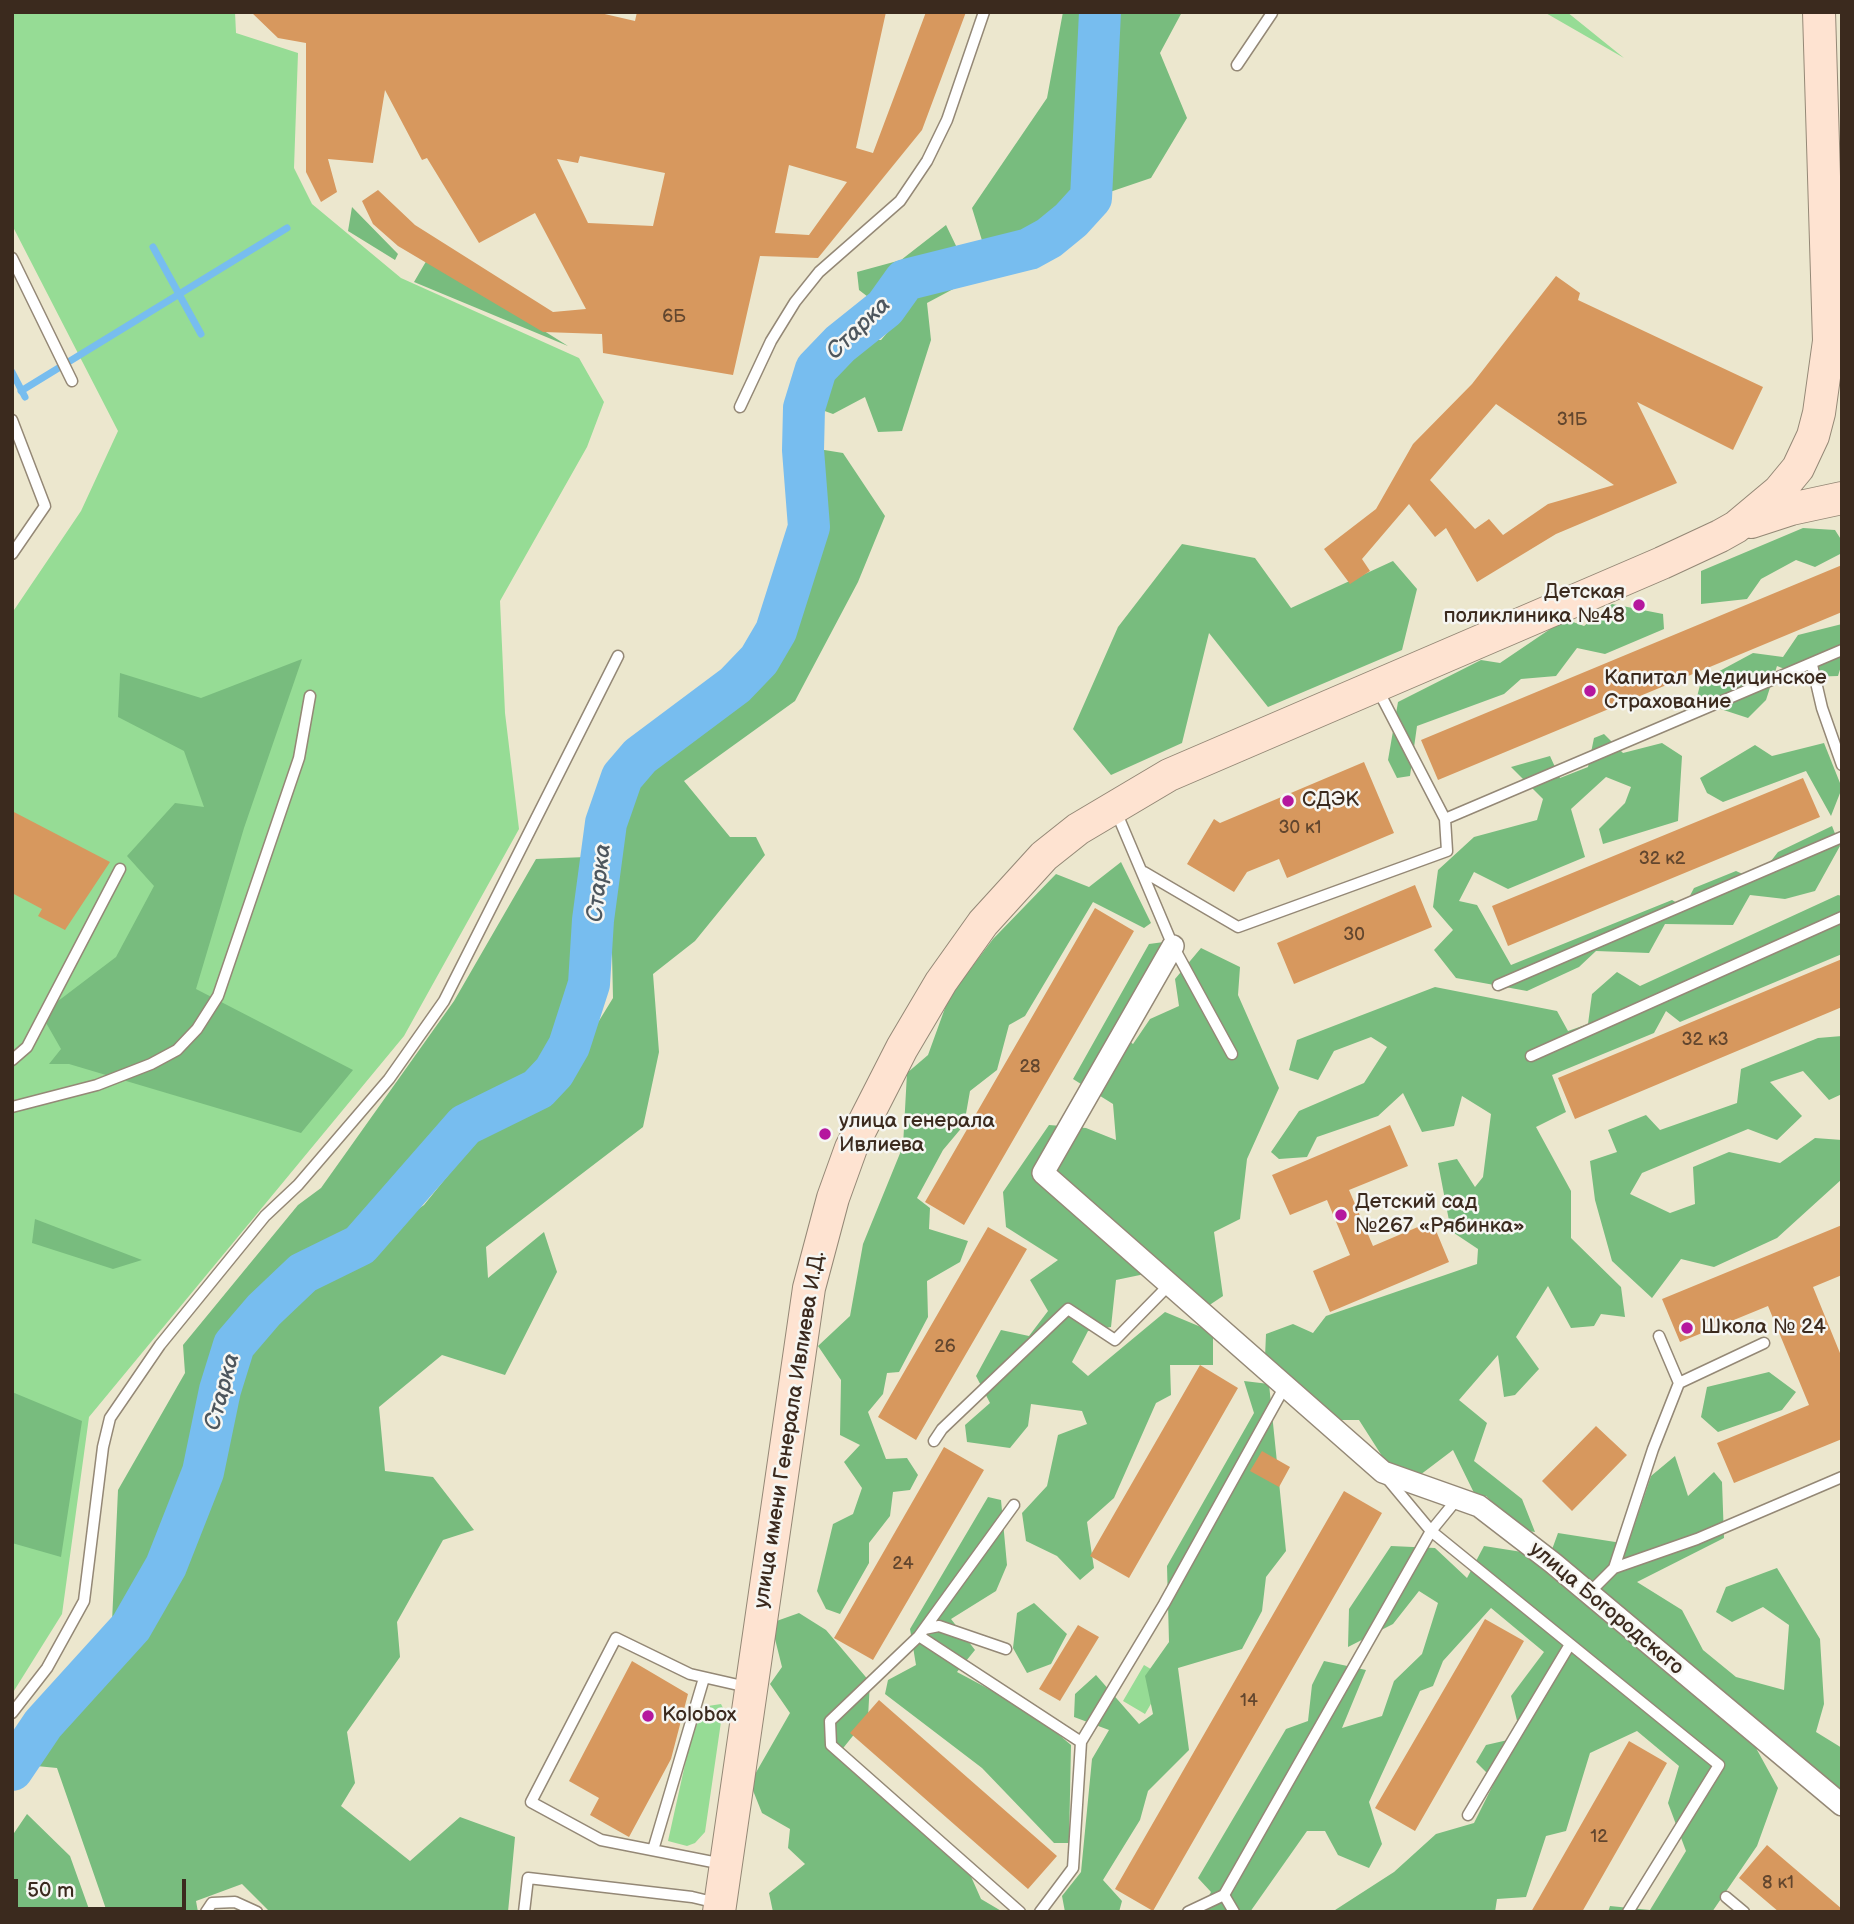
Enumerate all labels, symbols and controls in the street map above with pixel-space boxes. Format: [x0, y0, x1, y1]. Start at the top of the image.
water label: Старка [821, 292, 897, 366]
house number: 6Б [662, 306, 686, 328]
house number: 31Б [1557, 409, 1587, 431]
place label: Детская поликлиника №48 [1444, 580, 1625, 630]
marker: Детская поликлиника №48 [1631, 597, 1647, 613]
place label: Капитал Медицинское Страхование [1604, 666, 1827, 716]
marker: Капитал Медицинское Страхование [1582, 683, 1598, 699]
place label: СДЭК [1302, 788, 1359, 814]
marker: СДЭК [1280, 793, 1296, 809]
house number: 30 к1 [1278, 817, 1322, 839]
water label: Старка [582, 842, 618, 924]
house number: 32 к2 [1639, 848, 1685, 870]
house number: 30 [1343, 924, 1365, 946]
house number: 32 к3 [1681, 1029, 1729, 1051]
house number: 28 [1019, 1056, 1041, 1078]
place label: улица генерала Ивлиева [839, 1109, 995, 1159]
marker: улица генерала Ивлиева [817, 1126, 833, 1142]
place label: Детский сад №267 «Рябинка» [1355, 1190, 1525, 1240]
marker: Детский сад №267 «Рябинка» [1333, 1207, 1349, 1223]
street label: улица имени Генерала Ивлиева И.Д. [749, 1250, 831, 1610]
place label: Школа № 24 [1701, 1315, 1826, 1341]
marker: Школа № 24 [1679, 1320, 1695, 1336]
house number: 26 [934, 1336, 956, 1358]
water label: Старка [199, 1350, 247, 1434]
street label: улица Богородского [1524, 1537, 1688, 1681]
house number: 24 [892, 1553, 914, 1575]
house number: 14 [1240, 1690, 1258, 1712]
place label: Kolobox [662, 1703, 737, 1729]
marker: Kolobox [640, 1708, 656, 1724]
house number: 12 [1590, 1826, 1608, 1848]
scale bar [18, 1864, 189, 1908]
house number: 8 к1 [1762, 1872, 1794, 1894]
text: 50 m [27, 1878, 74, 1903]

